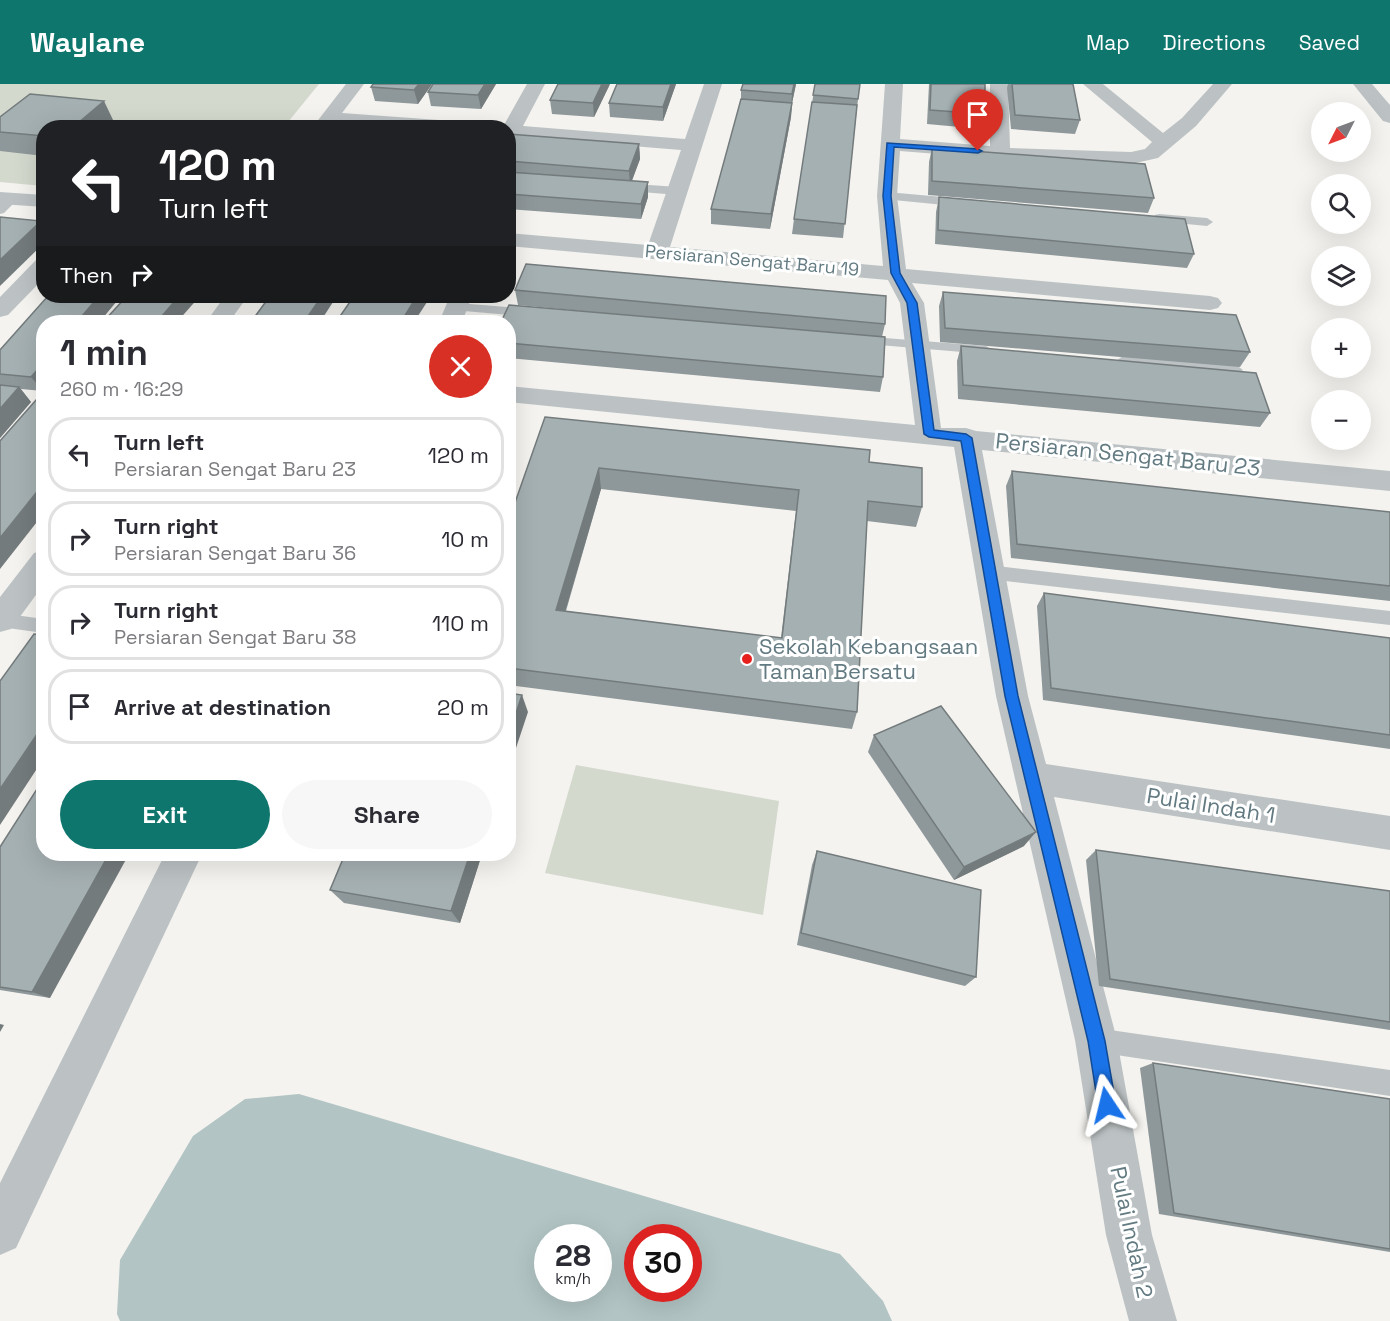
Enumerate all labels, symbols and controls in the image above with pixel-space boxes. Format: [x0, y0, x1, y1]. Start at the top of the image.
text: Waylane [30, 24, 145, 60]
text: Map [1086, 29, 1130, 56]
text: Directions [1163, 29, 1266, 56]
text: Saved [1299, 29, 1360, 56]
pin [952, 89, 1003, 151]
icon: arrive [961, 98, 994, 131]
north arrow [1311, 102, 1371, 162]
map controls [1311, 102, 1371, 450]
text: 120 m [159, 139, 277, 192]
icon: left [60, 144, 138, 222]
button: search [1311, 174, 1371, 234]
text: Turn left [159, 191, 269, 226]
street label: Persiaran Sengat Baru 19 [644, 239, 860, 281]
button: layers [1311, 246, 1371, 306]
icon: right [125, 258, 158, 291]
text: Then [60, 261, 113, 289]
button: + [1311, 318, 1371, 378]
text: 1 min [60, 330, 148, 376]
button: close [429, 335, 492, 398]
text: 260 m · 16:29 [60, 376, 183, 402]
button: − [1311, 390, 1371, 450]
street label: Persiaran Sengat Baru 23 [994, 426, 1262, 482]
text: Turn left [114, 428, 204, 456]
icon: left [63, 438, 96, 471]
text: 120 m [428, 441, 489, 469]
text: Persiaran Sengat Baru 23 [114, 456, 356, 482]
text: Turn right [114, 512, 219, 540]
icon: right [63, 522, 96, 555]
text: 10 m [441, 525, 489, 553]
text: Persiaran Sengat Baru 36 [114, 540, 356, 566]
text: Turn right [114, 596, 219, 624]
icon: right [63, 606, 96, 639]
text: 110 m [432, 609, 489, 637]
text: Persiaran Sengat Baru 38 [114, 624, 357, 650]
place label: Sekolah Kebangsaan Taman Bersatu [759, 632, 978, 685]
marker: Sekolah Kebangsaan Taman Bersatu [740, 652, 754, 666]
icon: arrive [63, 690, 96, 723]
text: Arrive at destination [114, 693, 331, 721]
text: 20 m [437, 693, 489, 721]
button: Exit [60, 780, 270, 849]
button: Share [282, 780, 492, 849]
street label: Pulai Indah 1 [1145, 781, 1277, 829]
position arrow [1075, 1073, 1139, 1137]
street label: Pulai Indah 2 [1104, 1164, 1160, 1300]
speed limit sign: 30 [624, 1224, 702, 1302]
text: 28 [555, 1236, 591, 1275]
text: km/h [555, 1269, 591, 1288]

